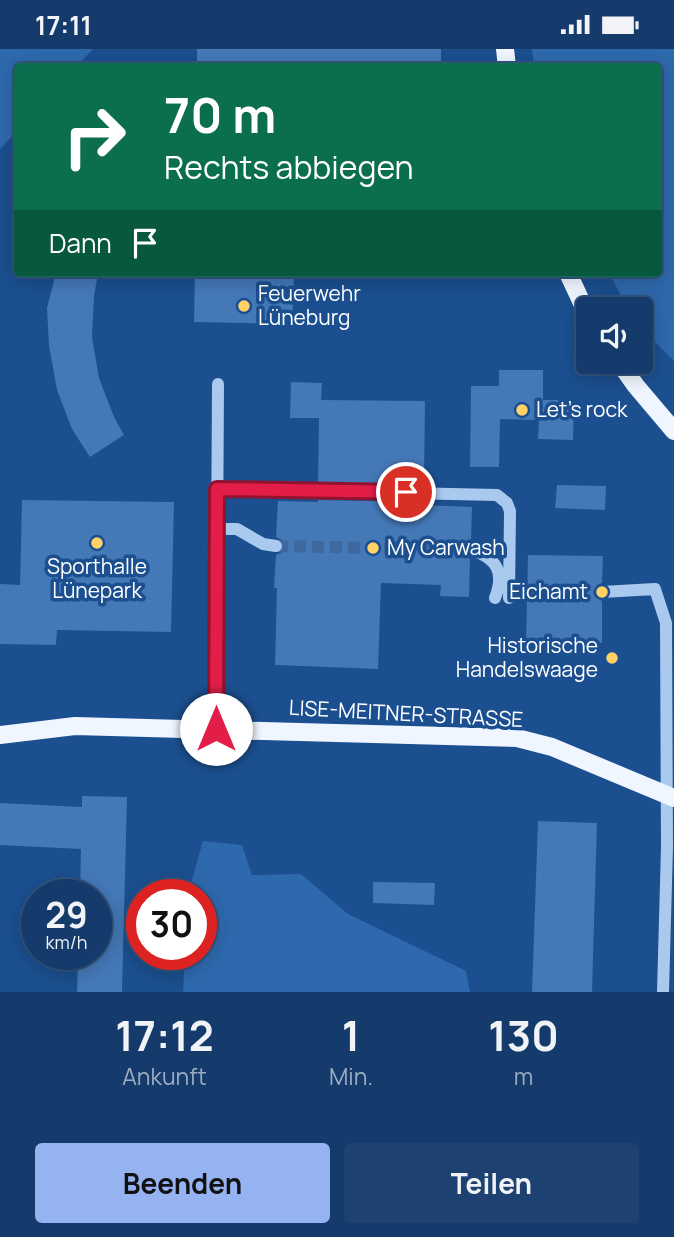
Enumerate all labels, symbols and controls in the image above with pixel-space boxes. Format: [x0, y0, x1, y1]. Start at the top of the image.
text: 17:11 [35, 7, 92, 43]
text: 70 m [164, 81, 276, 148]
icon: right [49, 91, 140, 182]
text: Rechts abbiegen [164, 145, 414, 189]
icon: arrive [126, 224, 164, 262]
text: Dann [49, 225, 112, 261]
place label: Feuerwehr Lüneburg [258, 279, 361, 331]
map controls [576, 297, 653, 374]
button: sound [576, 297, 653, 374]
marker: Feuerwehr Lüneburg [236, 298, 252, 314]
place label: Let’s rock [536, 395, 628, 423]
marker: Let’s rock [514, 402, 530, 418]
pin [376, 462, 436, 522]
icon: arrive [387, 473, 425, 511]
place label: My Carwash [387, 533, 505, 561]
marker: Sporthalle Lünepark [89, 535, 105, 551]
marker: My Carwash [365, 540, 381, 556]
place label: Sporthalle Lünepark [47, 552, 147, 604]
place label: Eichamt [509, 577, 588, 605]
marker: Eichamt [594, 584, 610, 600]
place label: Historische Handelswaage [456, 631, 598, 683]
marker: Historische Handelswaage [604, 650, 620, 666]
position arrow [179, 692, 253, 766]
street label: LISE-MEITNER-STRASSE [288, 693, 524, 733]
speed limit sign: 30 [126, 879, 217, 970]
text: 29 [45, 891, 88, 939]
text: km/h [46, 930, 87, 954]
text: 17:12 [115, 1006, 214, 1064]
text: 1 [342, 1006, 360, 1064]
text: 130 [488, 1006, 559, 1064]
text: Ankunft [122, 1060, 207, 1092]
text: Min. [329, 1060, 373, 1092]
text: m [514, 1060, 533, 1092]
button: Beenden [35, 1143, 330, 1223]
button: Teilen [344, 1143, 639, 1223]

